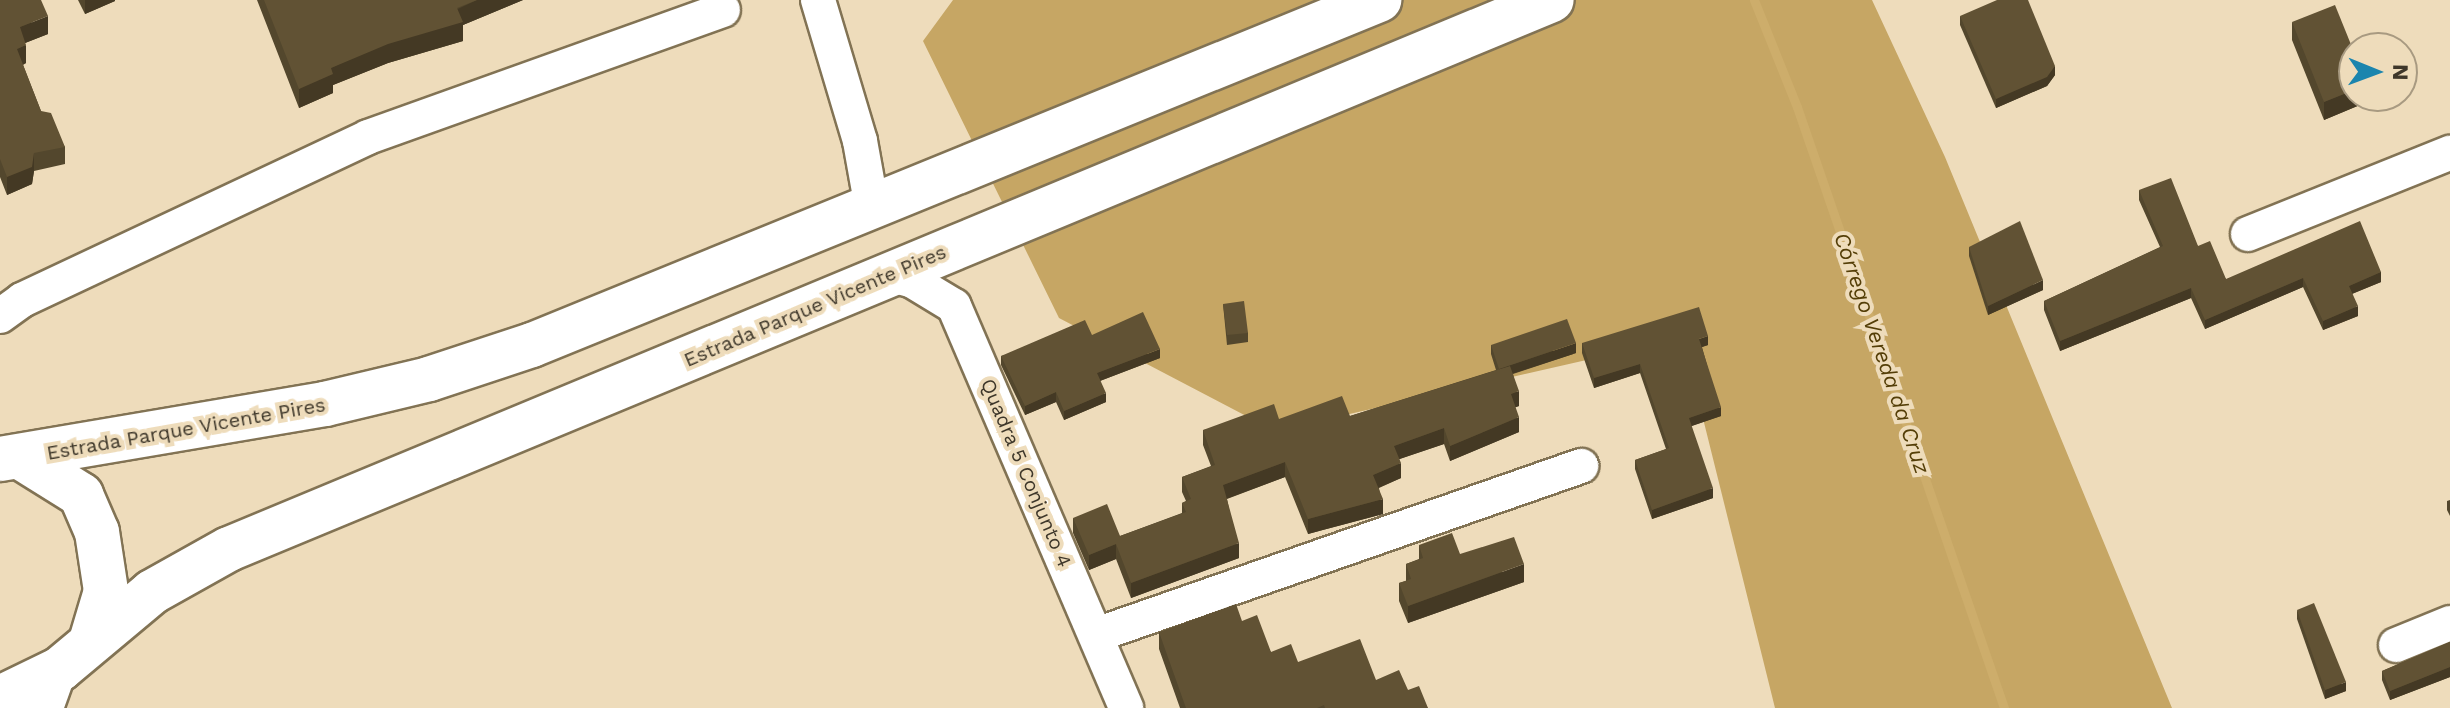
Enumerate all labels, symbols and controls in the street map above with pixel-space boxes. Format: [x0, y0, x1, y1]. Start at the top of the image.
north arrow [2338, 32, 2418, 112]
text: N [2388, 64, 2413, 81]
water label: Córrego Vereda da Cruz [1828, 229, 1936, 477]
street label: Estrada Parque Vicente Pires [680, 240, 950, 372]
street label: Quadra 5 Conjunto 4 [975, 375, 1077, 571]
street label: Estrada Parque Vicente Pires [44, 393, 328, 465]

